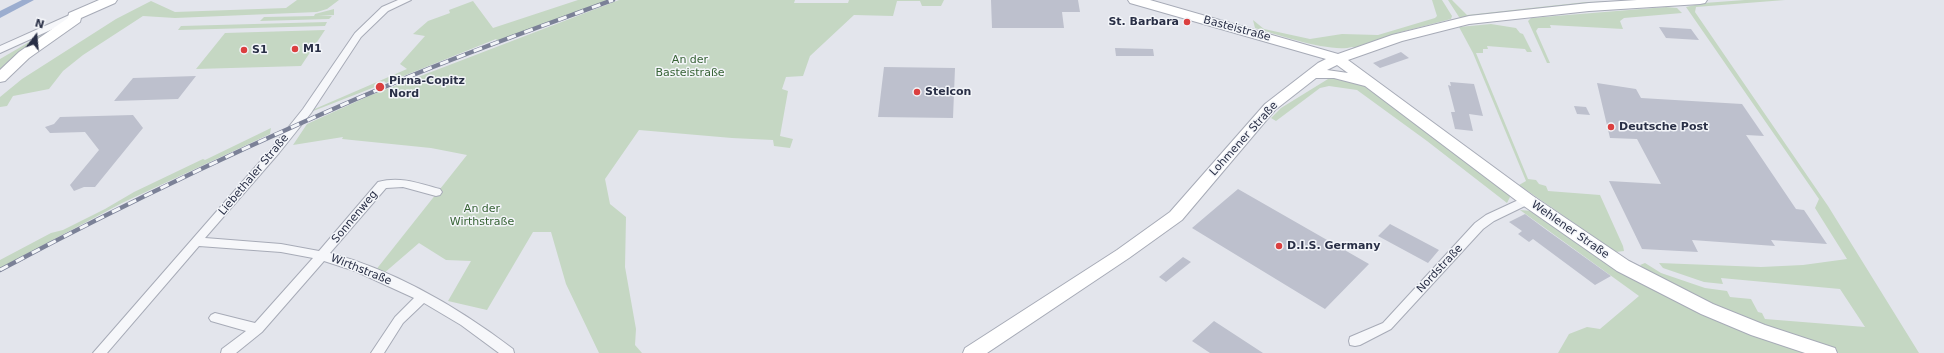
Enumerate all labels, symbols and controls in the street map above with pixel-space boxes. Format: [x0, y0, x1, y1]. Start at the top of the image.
street label: Basteistraße [1202, 14, 1272, 44]
place label: St. Barbara [1108, 15, 1179, 29]
north arrow [16, 16, 56, 56]
text: N [33, 16, 46, 32]
marker: St. Barbara [1182, 17, 1192, 27]
place label: M1 [303, 42, 322, 56]
place label: S1 [252, 43, 268, 57]
marker: M1 [290, 44, 300, 54]
marker: S1 [239, 45, 249, 55]
park label: An der Basteistraße [655, 53, 725, 79]
place label: Pirna-Copitz Nord [389, 74, 465, 100]
marker: Pirna-Copitz Nord [374, 81, 386, 93]
place label: Stelcon [925, 85, 971, 99]
marker: Stelcon [912, 87, 922, 97]
street label: Lohmener Straße [1207, 99, 1281, 179]
place label: Deutsche Post [1619, 120, 1708, 134]
marker: Deutsche Post [1606, 122, 1616, 132]
street label: Liebethaler Straße [216, 132, 292, 218]
street label: Sonnenweg [329, 188, 381, 246]
street label: Wehlener Straße [1529, 198, 1611, 262]
park label: An der Wirthstraße [450, 202, 514, 228]
place label: D.I.S. Germany [1287, 239, 1380, 253]
marker: D.I.S. Germany [1274, 241, 1284, 251]
street label: Nordstraße [1414, 242, 1466, 296]
street label: Wirthstraße [329, 252, 393, 288]

